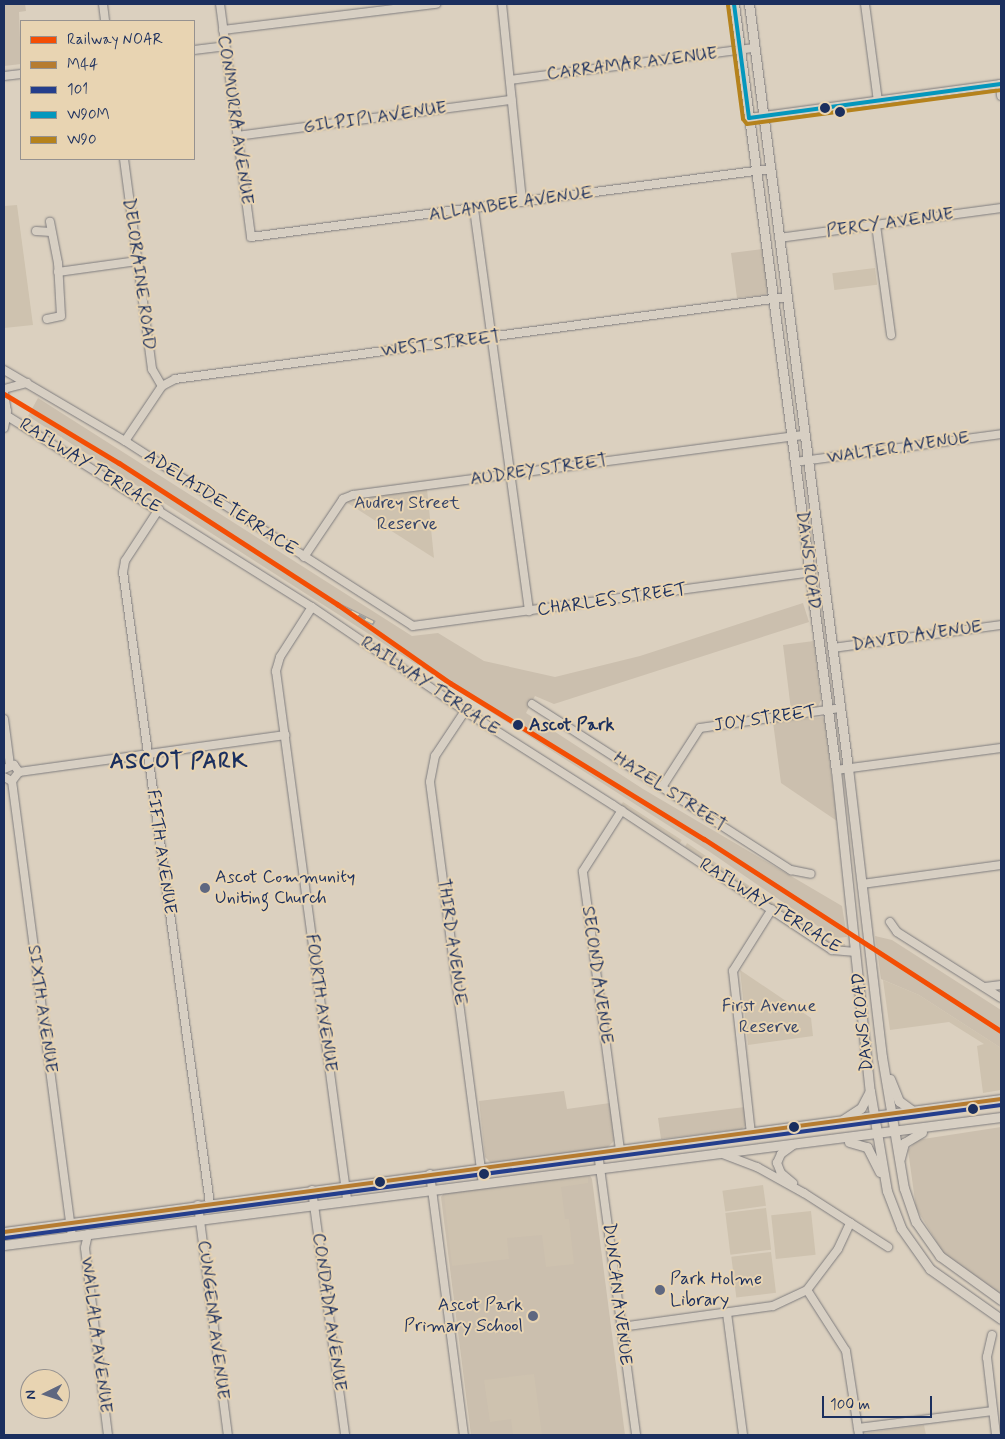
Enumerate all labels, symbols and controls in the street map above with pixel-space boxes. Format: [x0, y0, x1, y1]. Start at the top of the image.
legend [20, 20, 195, 160]
text: Railway NOAR [67, 30, 163, 50]
street label: CONMURRA AVENUE [212, 34, 258, 206]
street label: CARRAMAR AVENUE [546, 43, 718, 85]
text: M44 [67, 55, 98, 75]
text: 101 [67, 80, 88, 100]
street label: GILPIPI AVENUE [302, 97, 448, 139]
unlabelled marker [820, 103, 830, 113]
text: W90M [67, 105, 110, 125]
unlabelled marker [835, 107, 845, 117]
text: W90 [67, 130, 97, 150]
street label: ALLAMBEE AVENUE [428, 182, 594, 226]
street label: DELORAINE ROAD [118, 197, 160, 351]
street label: PERCY AVENUE [824, 203, 956, 243]
street label: WEST STREET [380, 326, 502, 362]
street label: RAILWAY TERRACE [16, 414, 164, 518]
street label: WALTER AVENUE [824, 427, 972, 469]
street label: ADELAIDE TERRACE [142, 447, 300, 559]
street label: AUDREY STREET [469, 450, 609, 490]
park label: Audrey Street Reserve [354, 493, 460, 536]
street label: DAWS ROAD [791, 509, 825, 611]
street label: CHARLES STREET [535, 579, 689, 621]
street label: DAVID AVENUE [850, 616, 984, 656]
street label: RAILWAY TERRACE [357, 632, 503, 740]
street label: JOY STREET [711, 701, 819, 737]
place label: Ascot Park [529, 714, 612, 736]
marker: Ascot Park [511, 718, 525, 732]
street label: HAZEL STREET [609, 747, 731, 837]
district label: ASCOT PARK [111, 750, 247, 776]
street label: FIFTH AVENUE [141, 788, 181, 916]
street label: RAILWAY TERRACE [696, 854, 844, 958]
place label: Ascot Community Uniting Church [215, 867, 354, 910]
street label: THIRD AVENUE [432, 877, 472, 1007]
marker: Ascot Community Uniting Church [199, 882, 211, 894]
street label: SECOND AVENUE [576, 903, 618, 1047]
street label: FOURTH AVENUE [301, 932, 341, 1074]
street label: SIXTH AVENUE [22, 943, 62, 1075]
street label: DAWS ROAD [848, 972, 878, 1072]
park label: First Avenue Reserve [722, 996, 816, 1038]
unlabelled marker [968, 1104, 978, 1114]
unlabelled marker [789, 1122, 799, 1132]
unlabelled marker [479, 1169, 489, 1179]
unlabelled marker [375, 1177, 385, 1187]
street label: DUNCAN AVENUE [597, 1220, 637, 1368]
street label: CONDADA AVENUE [307, 1232, 351, 1392]
street label: CUNGENA AVENUE [193, 1239, 233, 1401]
street label: WALLALA AVENUE [76, 1256, 116, 1414]
place label: Park Holme Library [670, 1269, 762, 1312]
marker: Park Holme Library [654, 1284, 666, 1296]
place label: Ascot Park Primary School [404, 1295, 523, 1338]
marker: Ascot Park Primary School [527, 1310, 539, 1322]
north arrow [20, 1369, 70, 1419]
scale bar [825, 1386, 935, 1418]
text: N [22, 1390, 40, 1400]
text: 100 m [830, 1395, 870, 1415]

